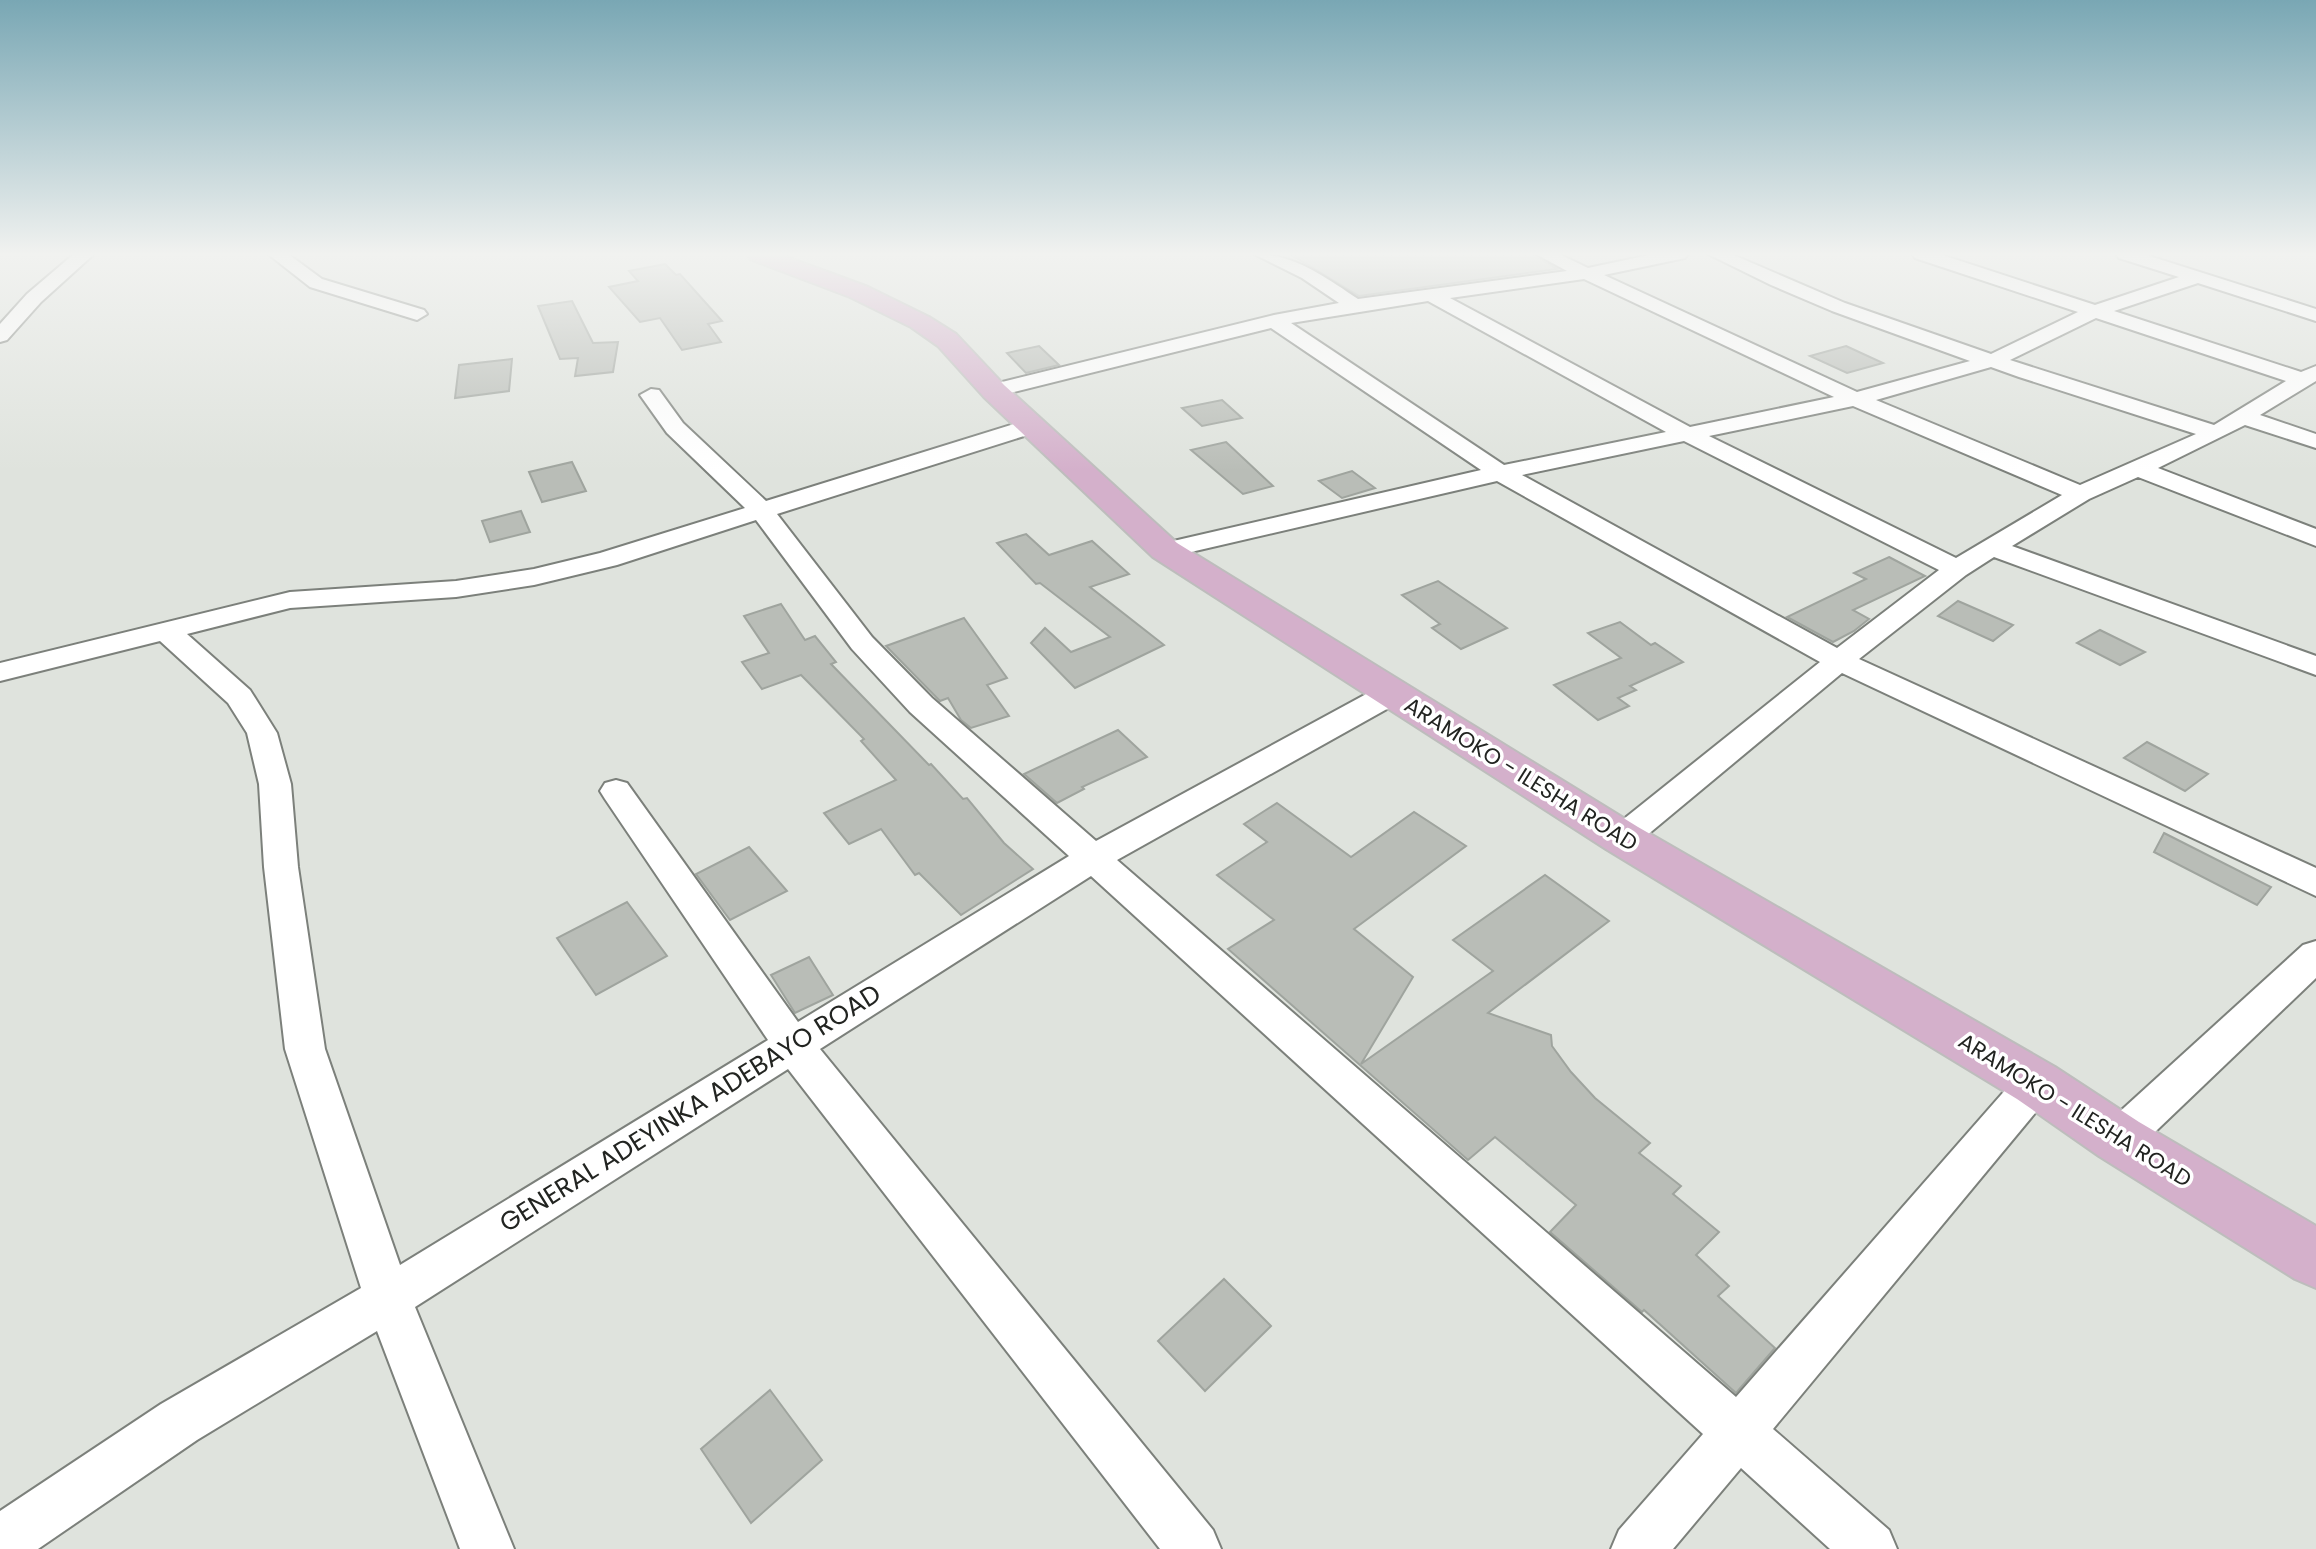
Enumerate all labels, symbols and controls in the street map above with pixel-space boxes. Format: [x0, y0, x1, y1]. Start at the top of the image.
street label: ARAMOKO - ILESHA ROAD [1398, 689, 1644, 859]
street label: GENERAL ADEYINKA ADEBAYO ROAD [493, 975, 887, 1241]
street label: ARAMOKO - ILESHA ROAD [1952, 1025, 2198, 1195]

